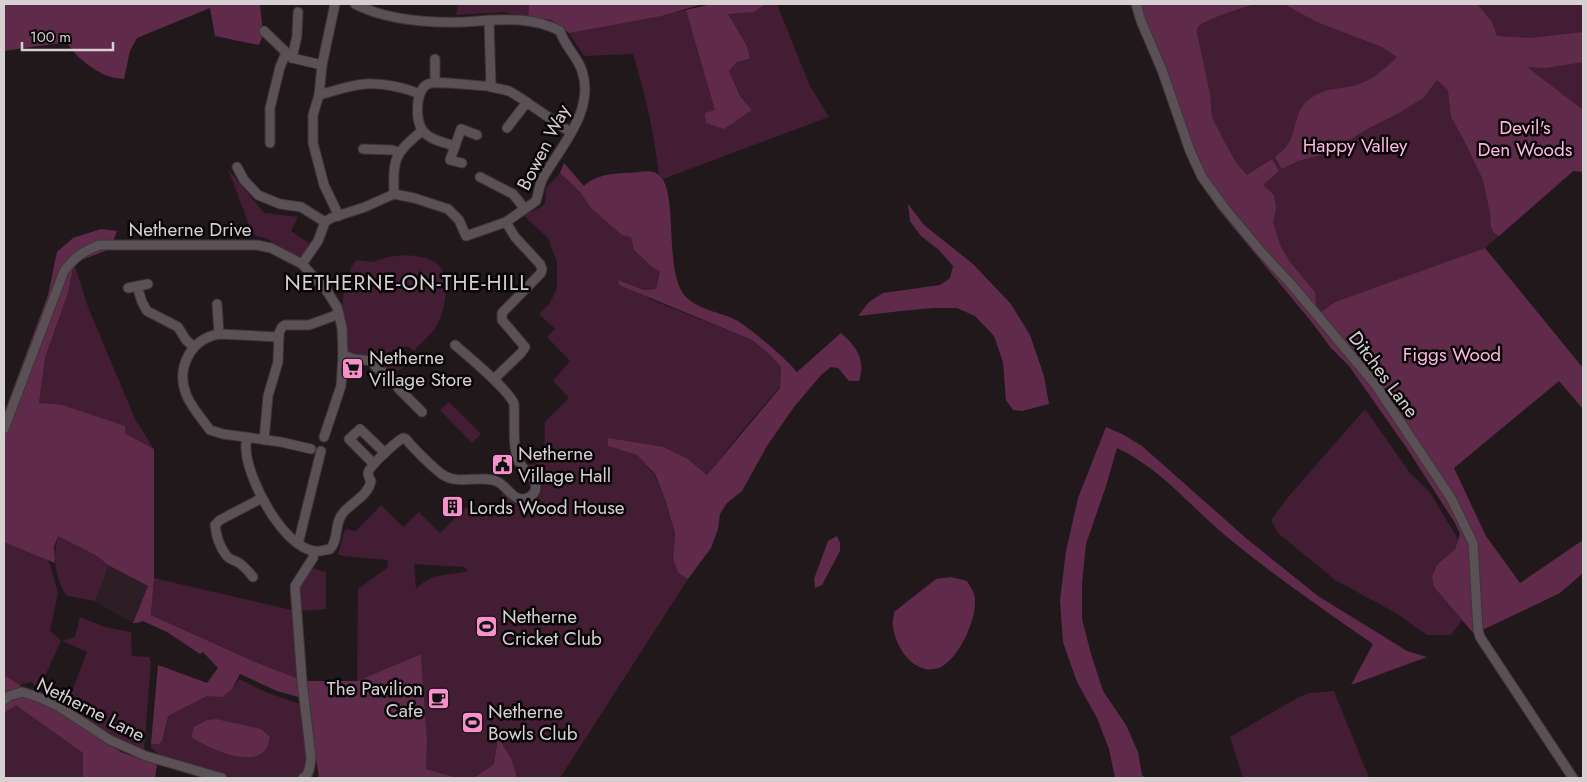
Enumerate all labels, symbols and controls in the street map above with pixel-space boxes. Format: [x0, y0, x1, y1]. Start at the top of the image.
scale bar [22, 20, 114, 52]
text: 100 m [30, 26, 71, 48]
street label: Bowen Way [510, 99, 577, 195]
park label: Devil's Den Woods [1478, 114, 1573, 163]
park label: Happy Valley [1303, 132, 1408, 159]
street label: Netherne Drive [128, 216, 252, 243]
district label: NETHERNE-ON-THE-HILL [284, 268, 530, 298]
street label: Ditches Lane [1342, 325, 1425, 423]
park label: Figgs Wood [1403, 341, 1501, 368]
place label: Netherne Village Store [369, 344, 472, 393]
supermarket icon: Netherne Village Store [341, 356, 365, 380]
place label: Netherne Village Hall [518, 440, 611, 489]
public building icon: Netherne Village Hall [490, 452, 514, 476]
place label: Lords Wood House [469, 494, 625, 521]
building icon: Lords Wood House [441, 495, 465, 519]
place label: Netherne Cricket Club [502, 603, 602, 652]
sports icon: Netherne Cricket Club [474, 615, 498, 639]
street label: Netherne Lane [32, 671, 150, 748]
place label: The Pavilion Cafe [327, 675, 423, 724]
cafe icon: The Pavilion Cafe [427, 687, 451, 711]
place label: Netherne Bowls Club [488, 698, 578, 747]
sports icon: Netherne Bowls Club [460, 710, 484, 734]

